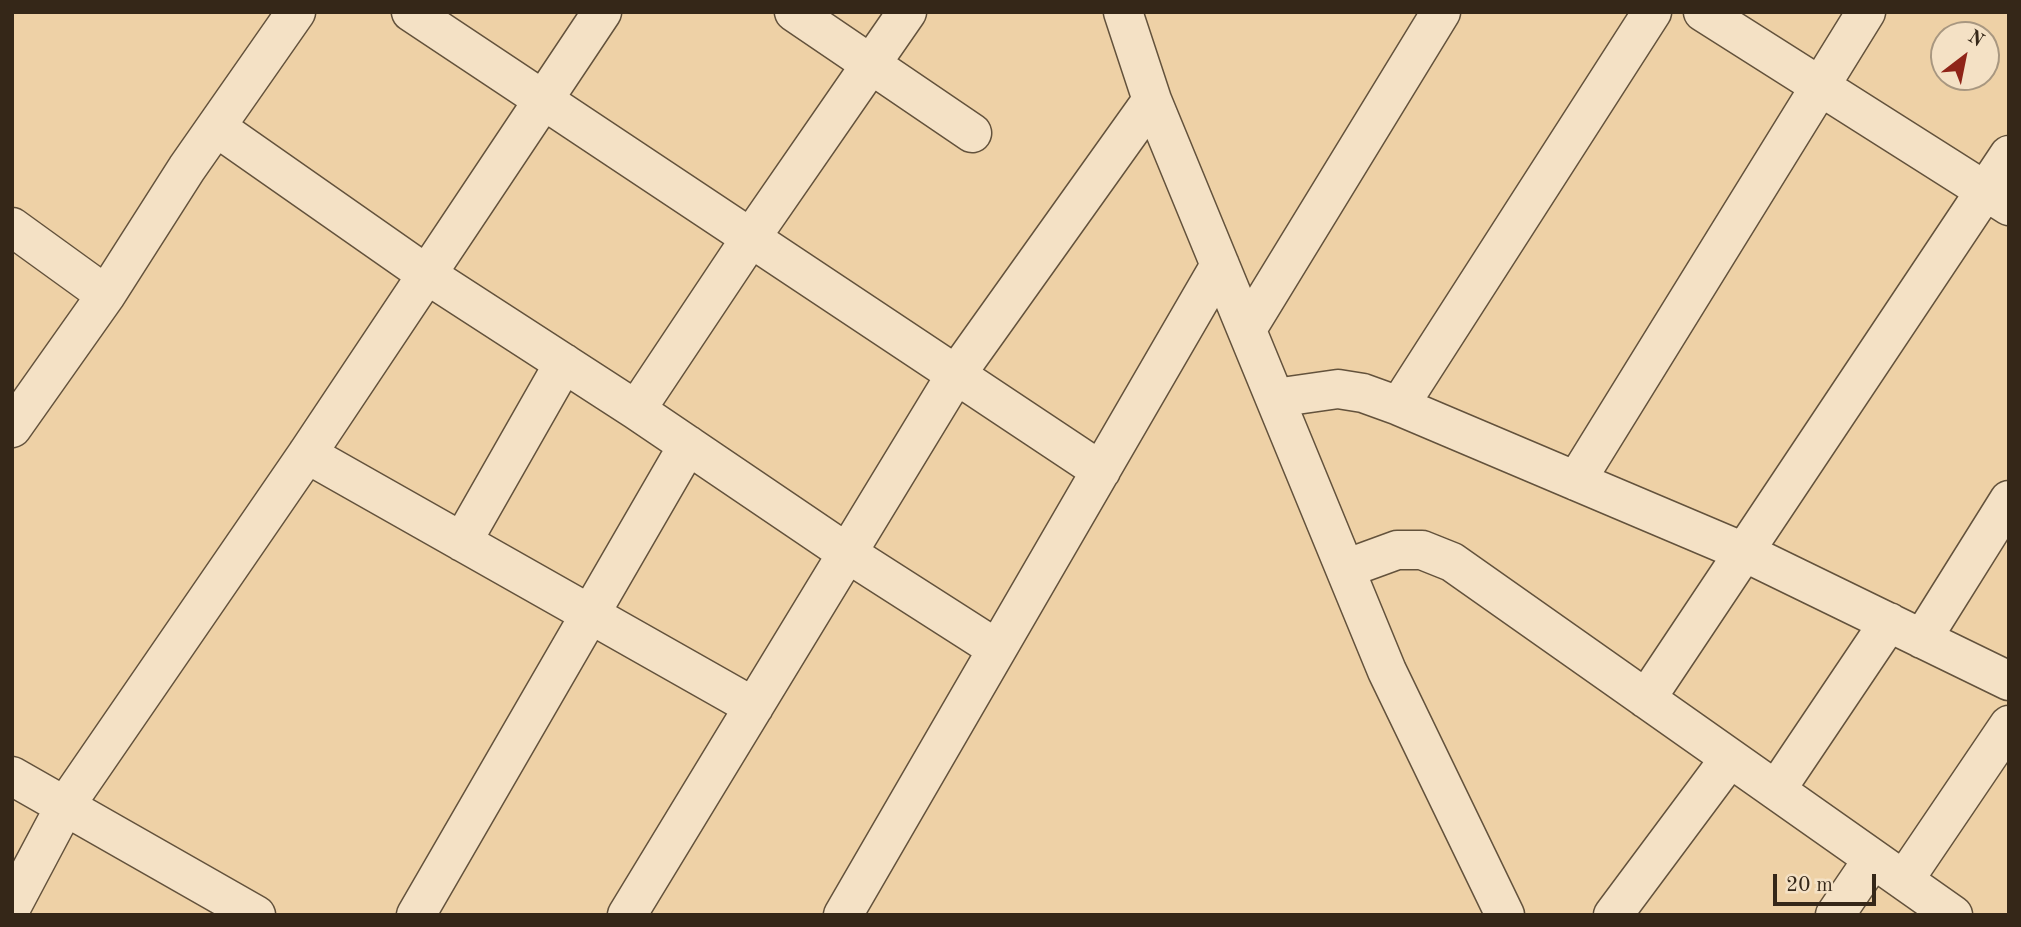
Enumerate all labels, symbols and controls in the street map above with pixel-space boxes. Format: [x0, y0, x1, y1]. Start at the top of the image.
north arrow [1930, 21, 2000, 91]
text: N [1964, 28, 1987, 51]
scale bar [1776, 860, 1879, 904]
text: 20 m [1786, 875, 1833, 896]

